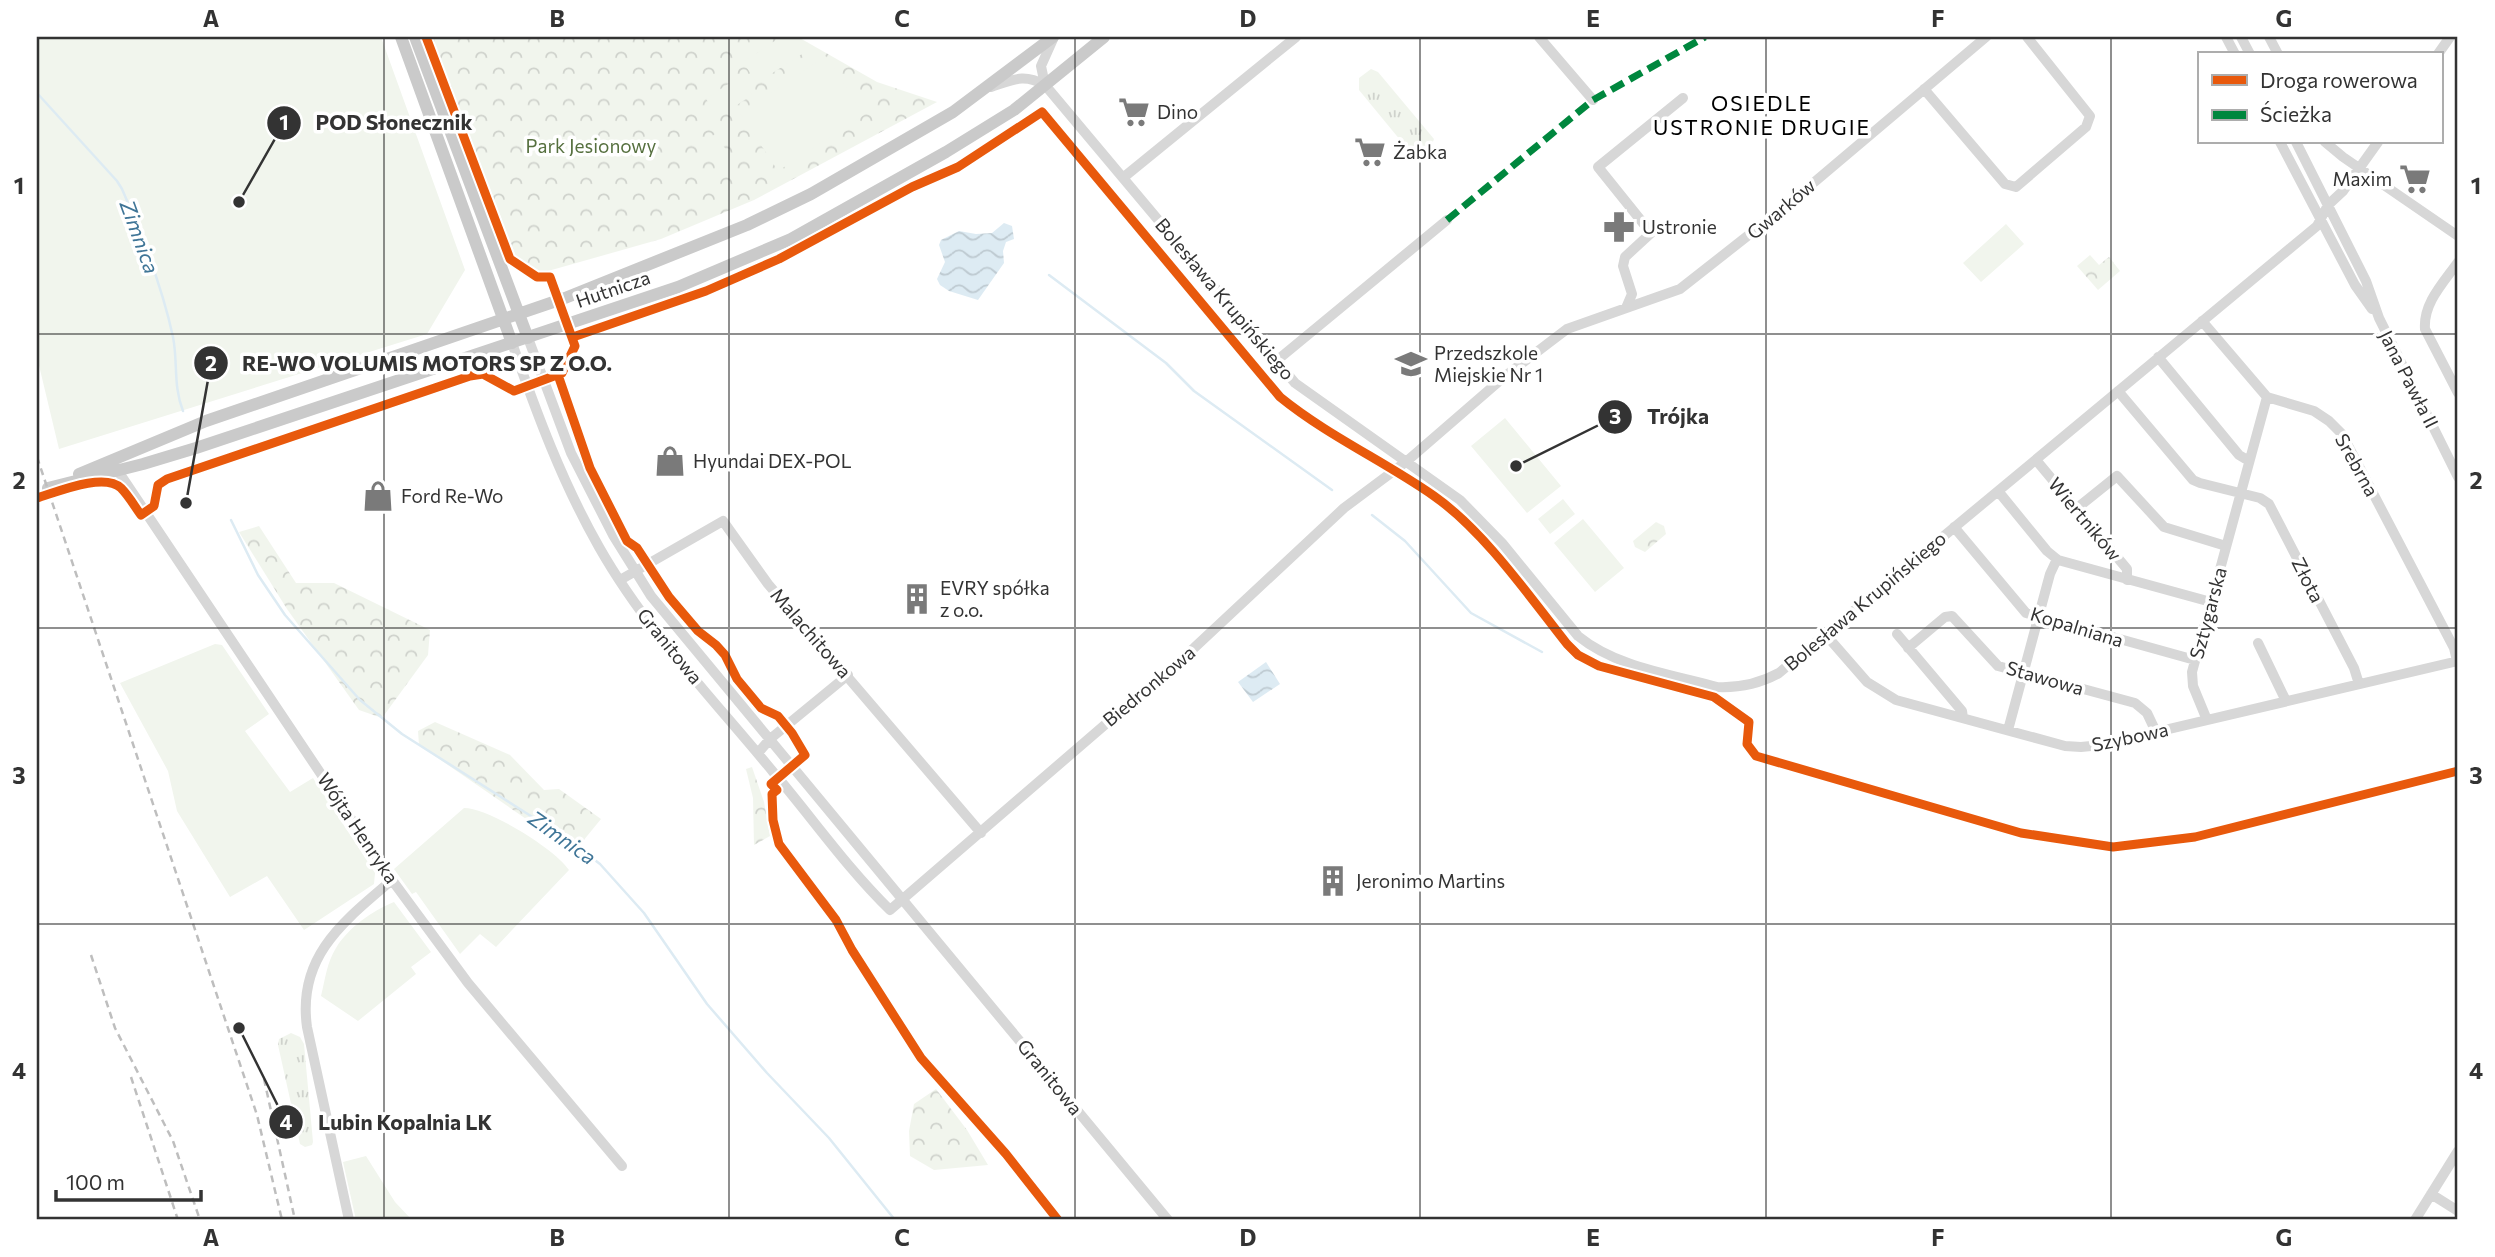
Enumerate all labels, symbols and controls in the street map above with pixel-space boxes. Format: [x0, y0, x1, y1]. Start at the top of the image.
text: A [203, 4, 220, 32]
text: B [549, 4, 565, 32]
text: C [894, 4, 910, 32]
text: D [1240, 4, 1257, 32]
text: E [1586, 4, 1600, 32]
text: F [1931, 4, 1945, 32]
text: G [2276, 4, 2292, 32]
legend [2198, 52, 2442, 144]
text: Droga rowerowa [2260, 67, 2418, 92]
district label: OSIEDLE USTRONIE DRUGIE [1653, 90, 1871, 139]
supermarket icon: Dino [1117, 95, 1151, 129]
place label: Dino [1157, 100, 1198, 123]
text: Ścieżka [2260, 101, 2332, 126]
callout: POD Słonecznik [267, 102, 487, 144]
text: 1 [279, 109, 289, 134]
text: POD Słonecznik [316, 109, 473, 134]
park label: Park Jesionowy [526, 134, 657, 157]
supermarket icon: Żabka [1353, 135, 1387, 169]
place label: Żabka [1393, 140, 1447, 163]
supermarket icon: Maxim [2398, 162, 2432, 196]
place label: Maxim [2332, 167, 2392, 190]
text: 1 [14, 171, 24, 199]
text: 1 [2471, 171, 2481, 199]
street label: Gwarków [1742, 173, 1820, 244]
water label: Zimnica [115, 195, 165, 277]
pharmacy icon: Ustronie [1602, 210, 1636, 244]
street label: Bolesława Krupińskiego [1151, 213, 1300, 384]
place label: Ustronie [1642, 215, 1717, 238]
street label: Hutnicza [573, 265, 653, 312]
street label: Jana Pawła II [2375, 326, 2444, 432]
place label: Przedszkole Miejskie Nr 1 [1434, 341, 1543, 386]
callout: RE-WO VOLUMIS MOTORS SP Z O.O. [193, 342, 626, 384]
school or university icon: Przedszkole Miejskie Nr 1 [1394, 347, 1428, 381]
text: 2 [205, 350, 217, 375]
text: RE-WO VOLUMIS MOTORS SP Z O.O. [242, 350, 612, 375]
callout: Trójka [1598, 396, 1723, 438]
text: 3 [1609, 403, 1621, 428]
text: Trójka [1647, 403, 1709, 428]
street label: Srebrna [2331, 429, 2384, 500]
shop icon: Hyundai DEX-POL [653, 444, 687, 478]
place label: Hyundai DEX-POL [693, 449, 852, 472]
text: 2 [12, 466, 26, 494]
text: 2 [2469, 466, 2483, 494]
street label: Wiertników [2044, 472, 2127, 565]
shop icon: Ford Re-Wo [361, 479, 395, 513]
place label: Ford Re-Wo [401, 484, 503, 507]
street label: Bolesława Krupińskiego [1779, 526, 1950, 675]
street label: Złota [2287, 553, 2329, 606]
street label: Sztygarska [2184, 564, 2231, 661]
place label: EVRY spółka z o.o. [940, 576, 1050, 621]
building icon: EVRY spółka z o.o. [900, 582, 934, 616]
street label: Malachitowa [766, 583, 857, 682]
street label: Kopalniana [2028, 601, 2126, 652]
street label: Granitowa [633, 603, 708, 688]
street label: Biedronkowa [1098, 640, 1200, 731]
street label: Stawowa [2004, 656, 2086, 700]
street label: Szybowa [2090, 717, 2170, 756]
text: 3 [12, 761, 26, 789]
text: 3 [2469, 761, 2483, 789]
street label: Wójta Henryka [313, 768, 404, 887]
water label: Zimnica [523, 804, 601, 869]
building icon: Jeronimo Martins [1316, 864, 1350, 898]
place label: Jeronimo Martins [1356, 869, 1505, 892]
street label: Granitowa [1013, 1034, 1088, 1119]
text: 4 [12, 1056, 26, 1084]
text: 4 [2469, 1056, 2483, 1084]
callout: Lubin Kopalnia LK [269, 1101, 506, 1143]
text: 4 [280, 1109, 293, 1134]
text: Lubin Kopalnia LK [318, 1109, 492, 1134]
scale bar [56, 1159, 201, 1203]
text: 100 m [66, 1169, 125, 1194]
text: A [203, 1223, 220, 1251]
text: B [549, 1223, 565, 1251]
text: C [894, 1223, 910, 1251]
text: D [1240, 1223, 1257, 1251]
text: E [1586, 1223, 1600, 1251]
text: F [1931, 1223, 1945, 1251]
text: G [2276, 1223, 2292, 1251]

